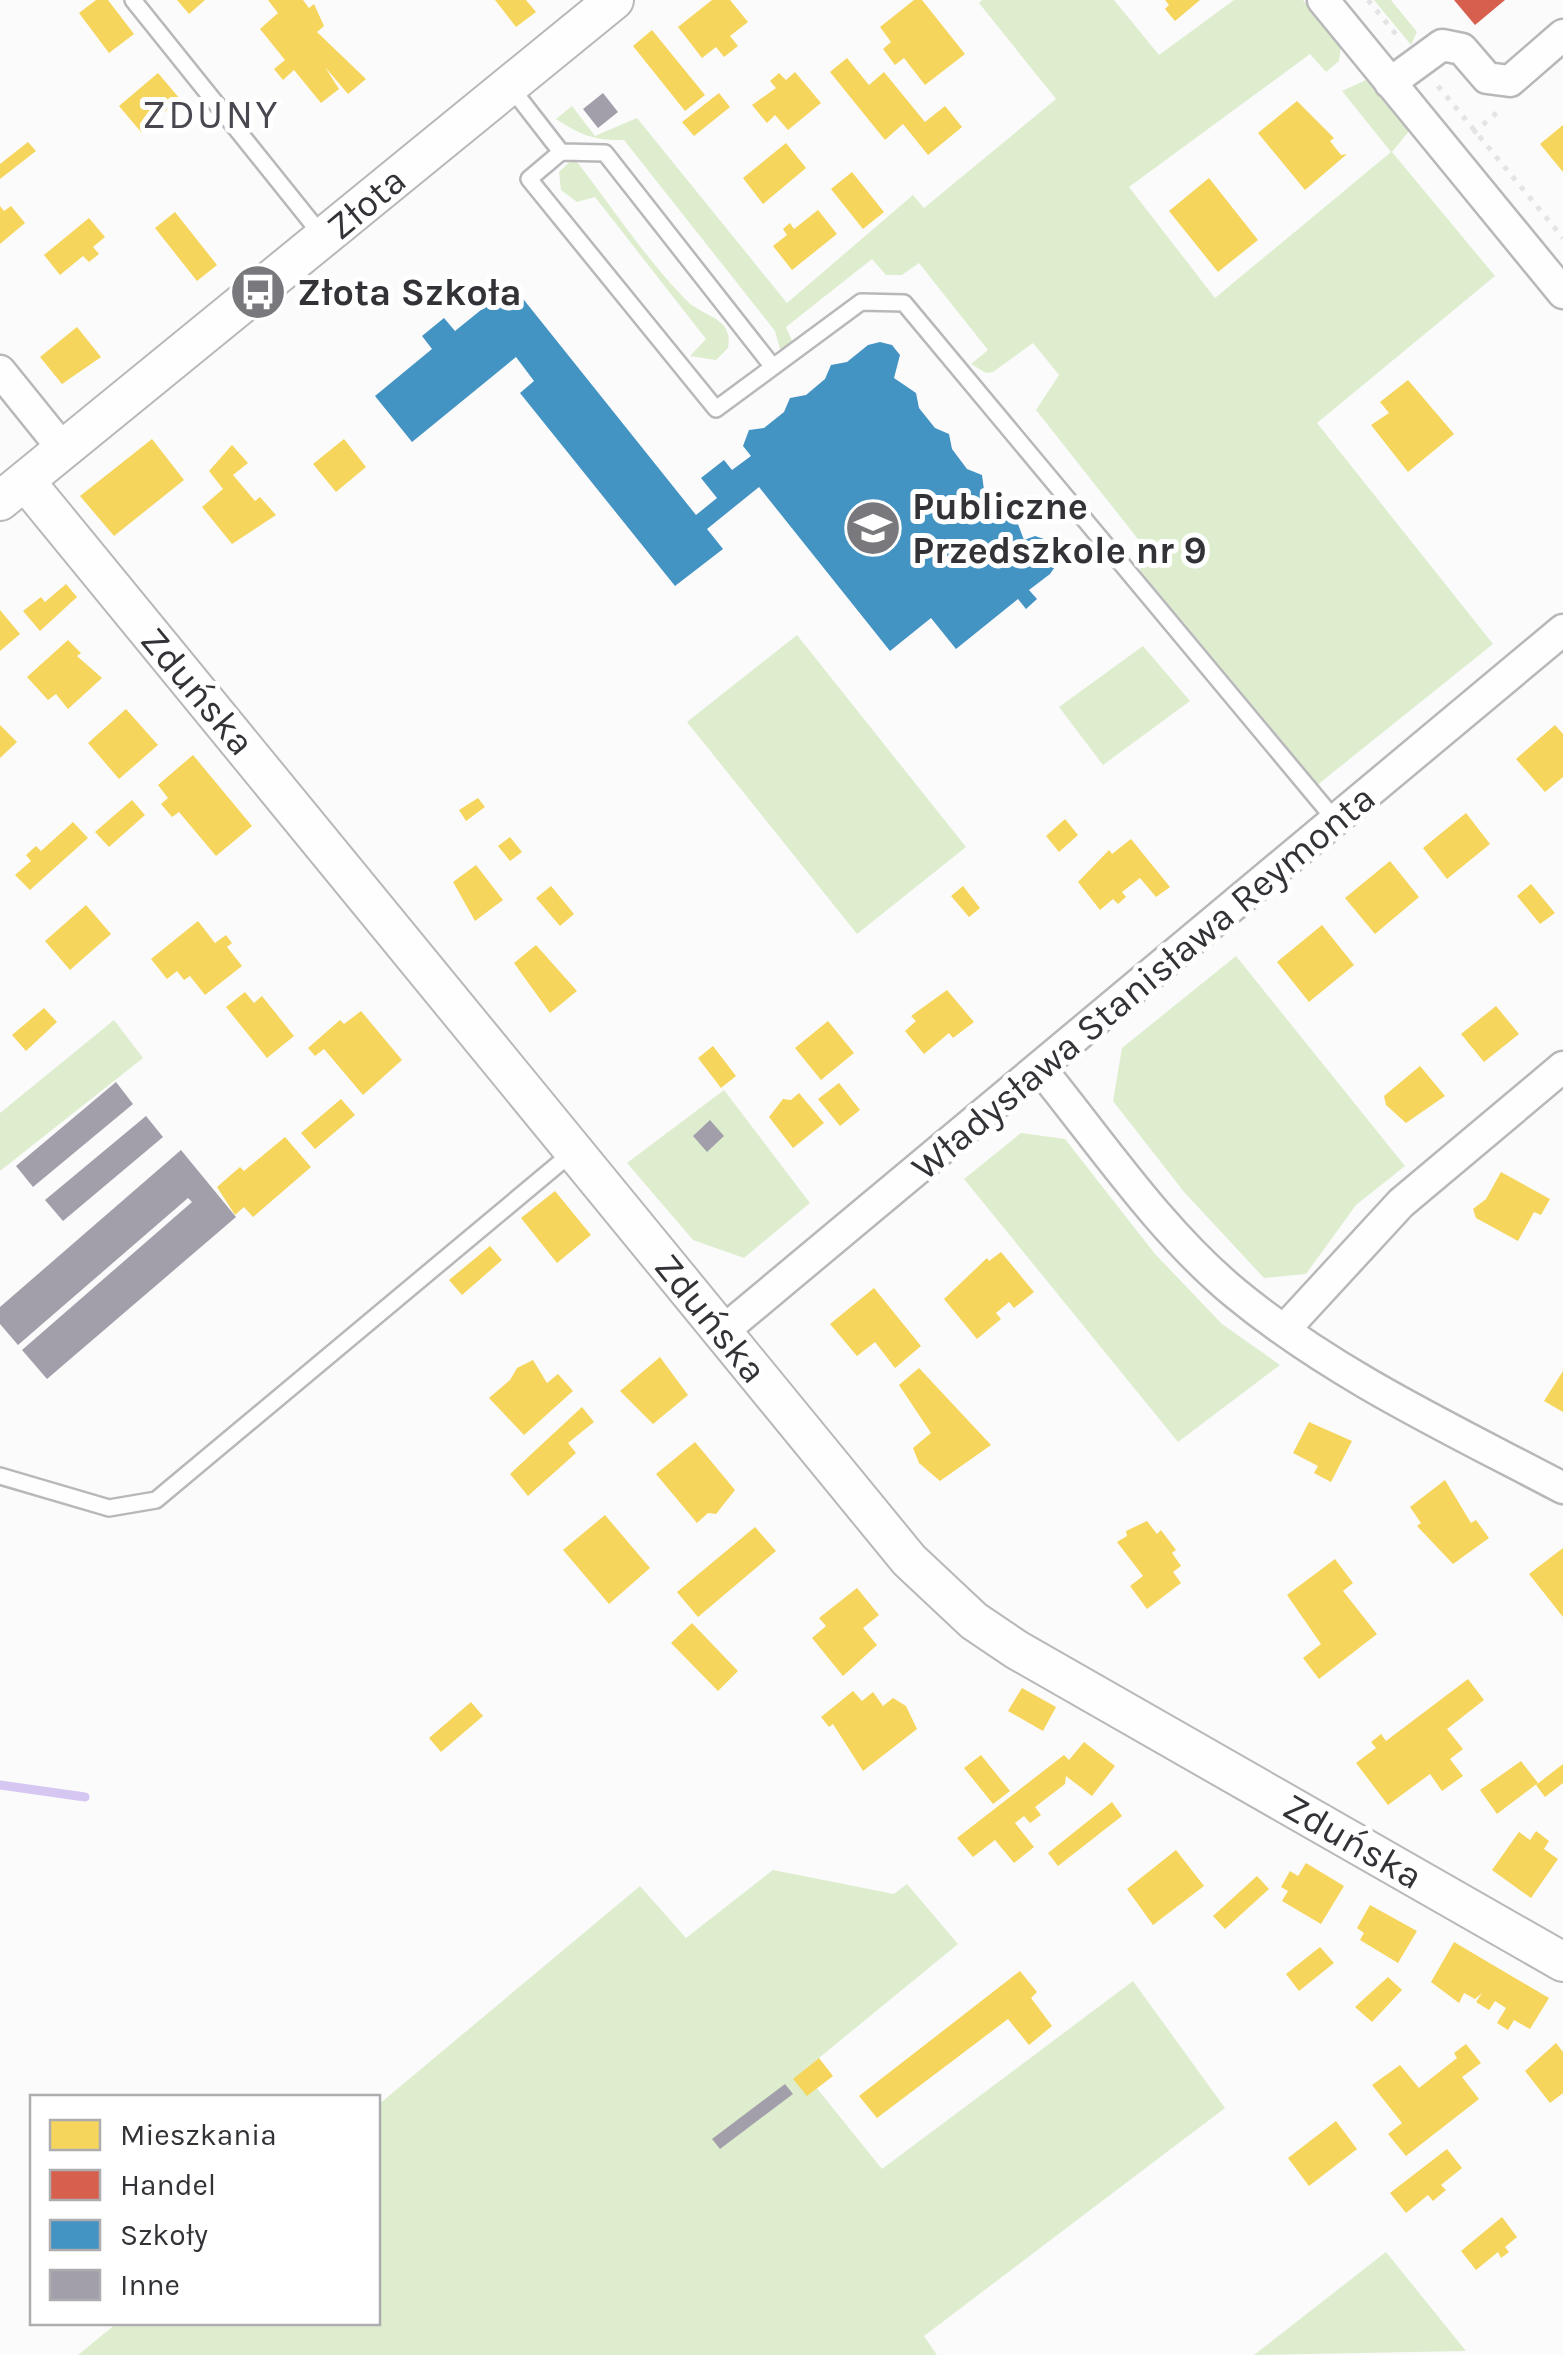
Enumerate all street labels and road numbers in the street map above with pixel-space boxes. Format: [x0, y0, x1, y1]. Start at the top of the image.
street label: Złota [318, 158, 415, 249]
street label: Zduńska [131, 618, 264, 764]
street label: Władysława Stanisława Reymonta [902, 775, 1384, 1190]
street label: Zduńska [645, 1245, 776, 1392]
street label: Zduńska [1275, 1784, 1430, 1899]

